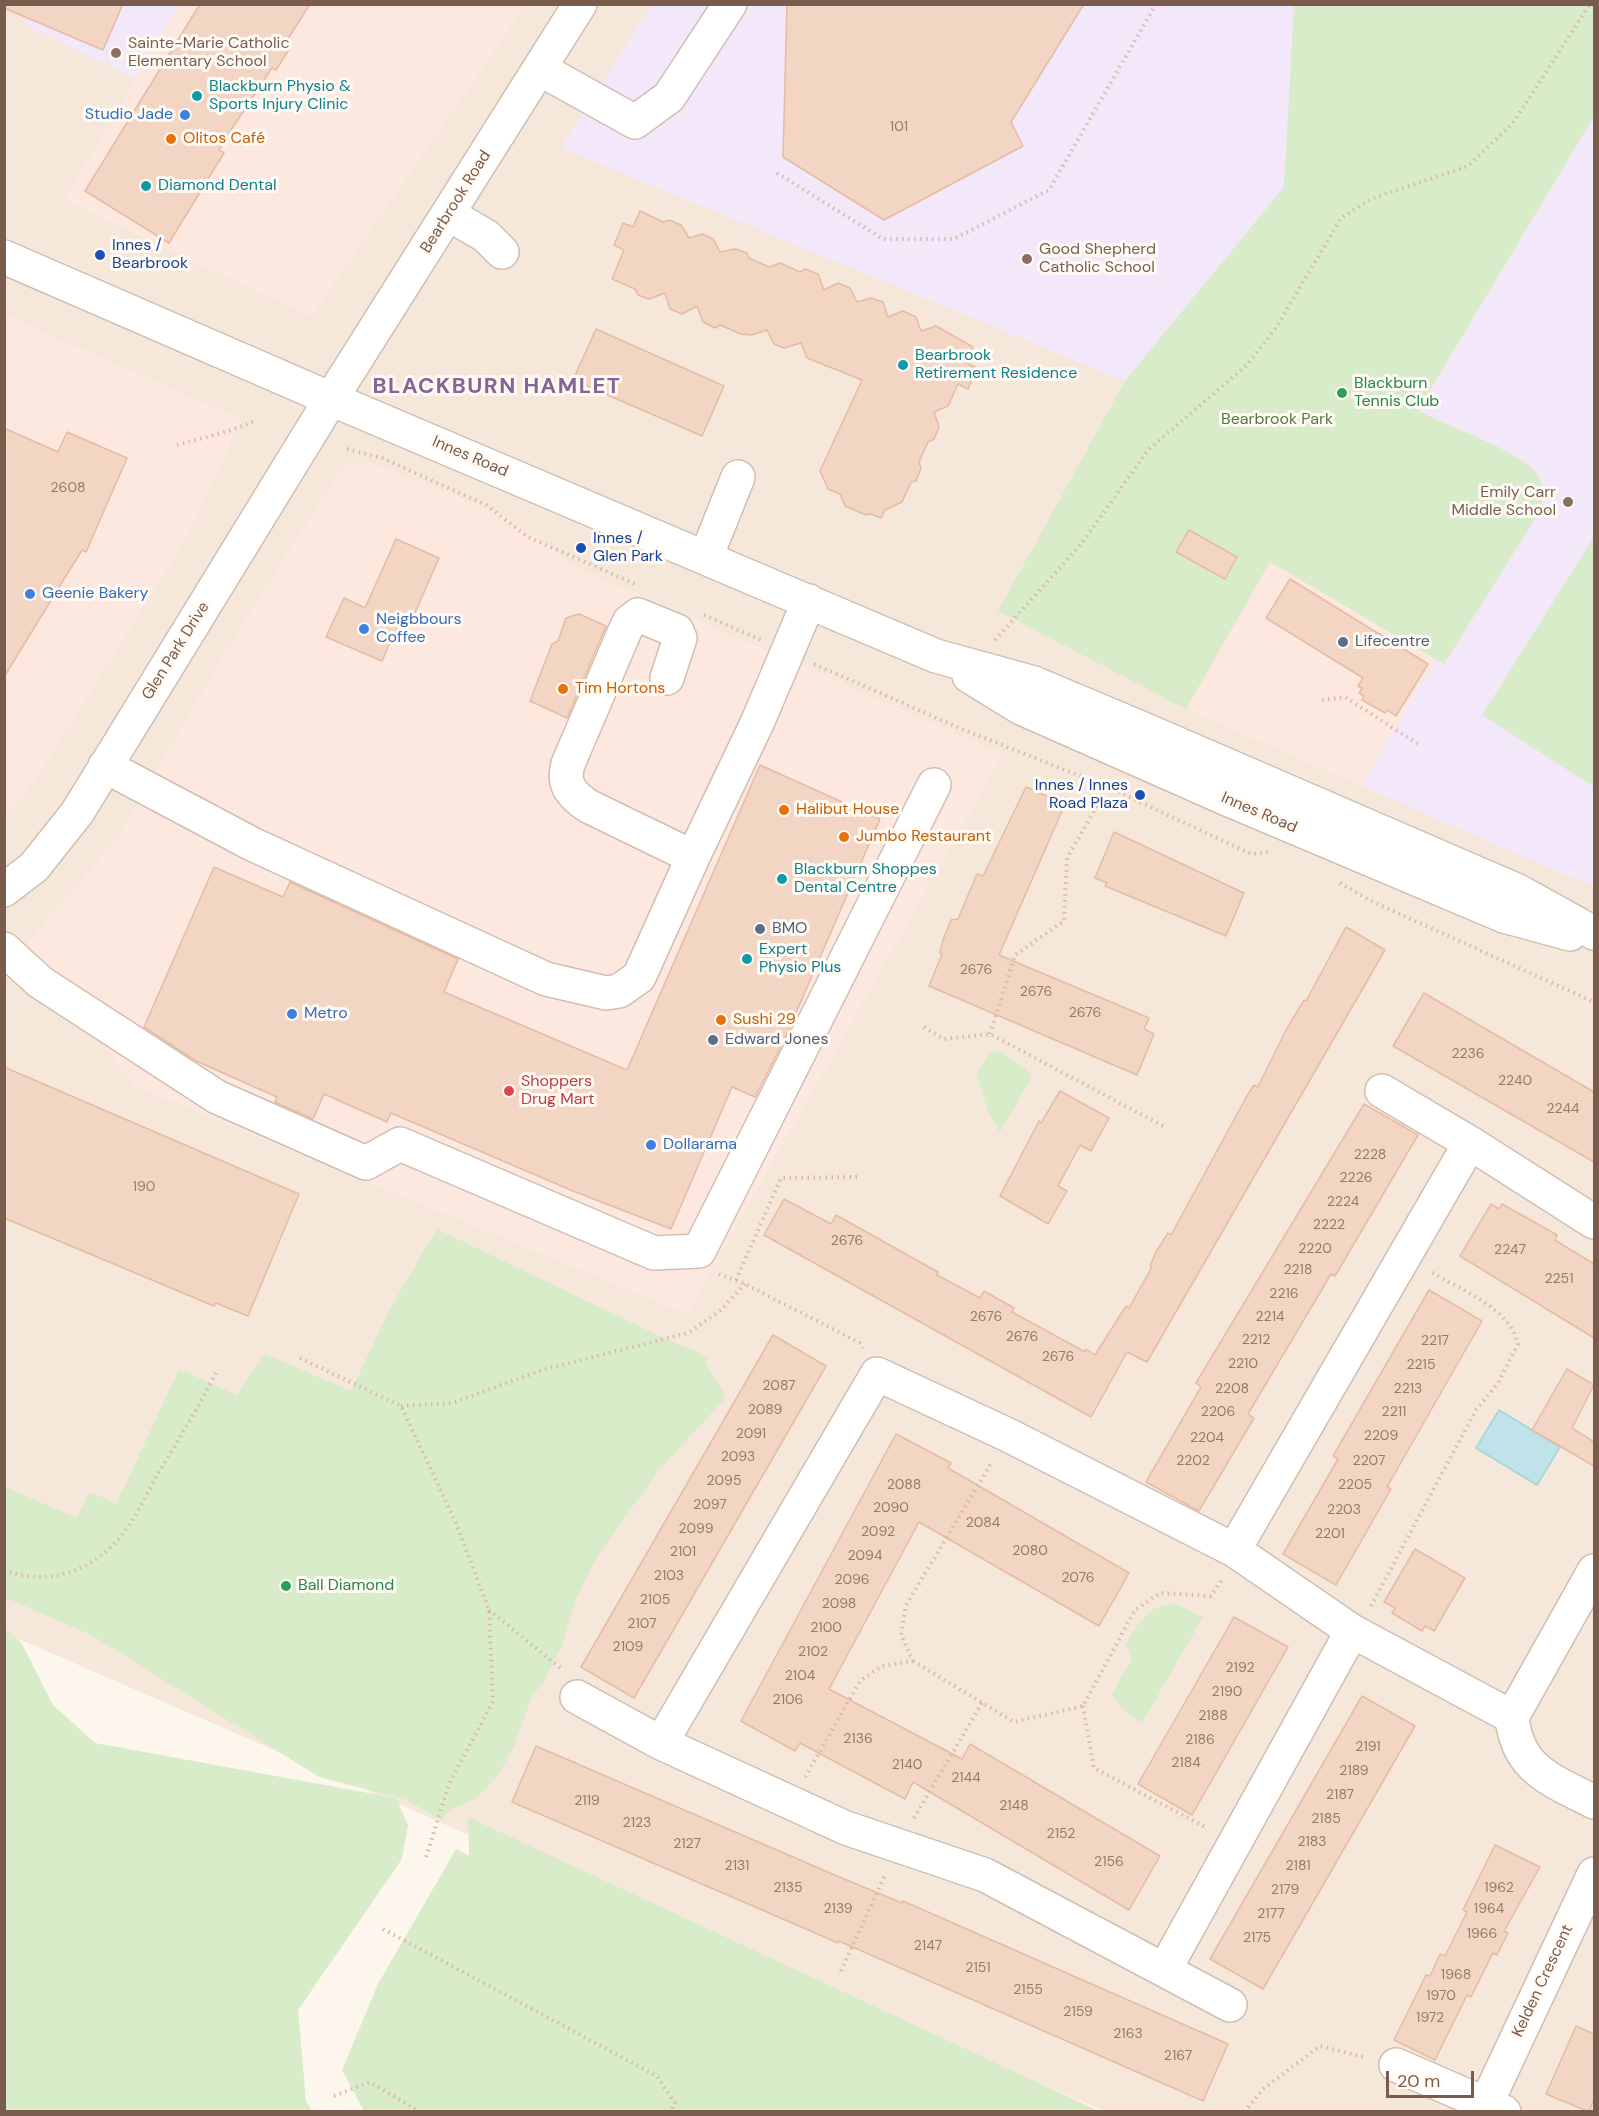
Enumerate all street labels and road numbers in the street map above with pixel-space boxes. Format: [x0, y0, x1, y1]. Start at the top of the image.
street label: Bearbrook Road [417, 147, 495, 257]
street label: Innes Road [429, 432, 511, 482]
street label: Glen Park Drive [138, 598, 214, 704]
street label: Innes Road [1218, 788, 1300, 838]
street label: Kelden Crescent [1509, 1922, 1577, 2040]

